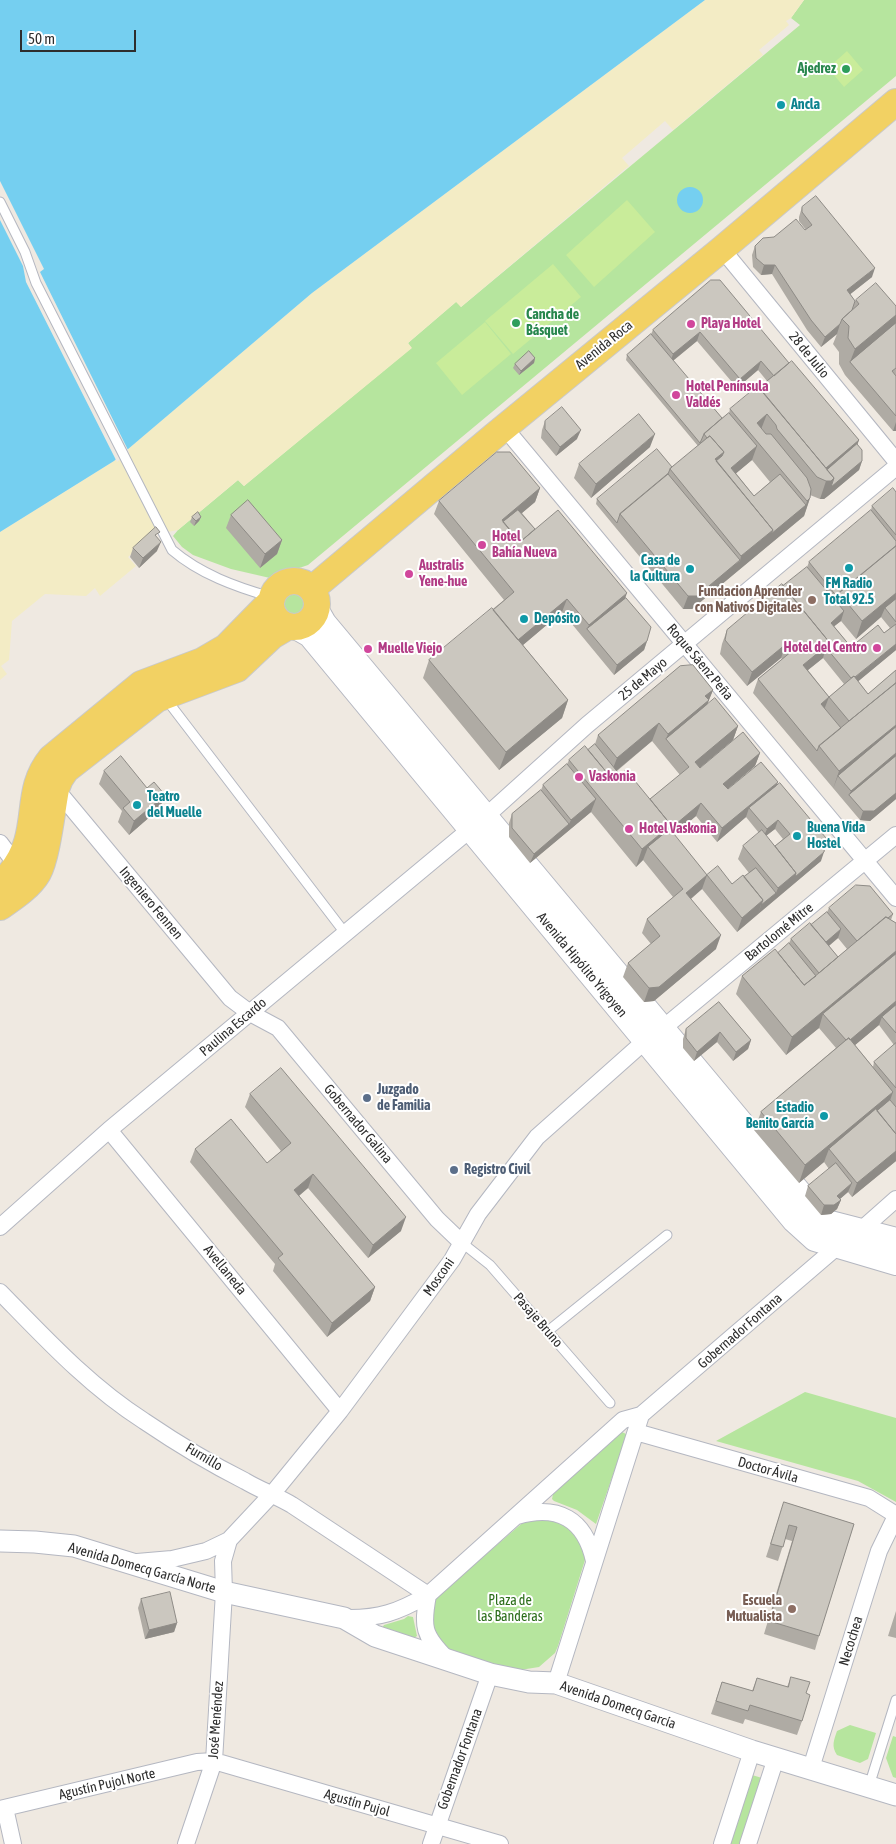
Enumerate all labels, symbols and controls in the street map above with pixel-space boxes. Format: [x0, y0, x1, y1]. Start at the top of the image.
scale bar [22, 20, 139, 52]
text: 50 m [28, 30, 55, 47]
place label: Ajedrez [797, 61, 836, 77]
marker: Ajedrez [840, 63, 852, 75]
place label: Ancla [791, 97, 820, 113]
marker: Ancla [775, 99, 787, 111]
place label: Cancha de Básquet [526, 307, 579, 340]
place label: Playa Hotel [701, 316, 761, 332]
marker: Cancha de Básquet [510, 317, 522, 329]
street label: Avenida Roca [572, 317, 636, 373]
marker: Playa Hotel [685, 318, 697, 330]
street label: 28 de Julio [785, 328, 833, 382]
place label: Hotel Península Valdés [686, 379, 768, 412]
marker: Hotel Península Valdés [670, 389, 682, 401]
place label: Hotel Bahía Nueva [492, 529, 557, 562]
marker: Hotel Bahía Nueva [476, 539, 488, 551]
place label: Casa de la Cultura [630, 553, 680, 586]
place label: Australis Yene-hue [419, 558, 467, 590]
marker: FM Radio Total 92.5 [843, 562, 855, 574]
marker: Casa de la Cultura [684, 563, 696, 575]
marker: Australis Yene-hue [403, 568, 415, 580]
place label: FM Radio Total 92.5 [824, 576, 874, 608]
place label: Fundacion Aprender con Nativos Digitales [695, 584, 802, 616]
marker: Fundacion Aprender con Nativos Digitales [806, 594, 818, 606]
place label: Depósito [534, 611, 580, 627]
marker: Depósito [518, 613, 530, 625]
street label: Roque Sáenz Peña [663, 621, 737, 703]
place label: Hotel del Centro [784, 640, 867, 656]
place label: Muelle Viejo [378, 641, 442, 657]
marker: Hotel del Centro [871, 642, 883, 654]
marker: Muelle Viejo [362, 643, 374, 655]
street label: 25 de Mayo [615, 654, 671, 704]
place label: Vaskonia [589, 769, 636, 785]
marker: Vaskonia [573, 771, 585, 783]
place label: Teatro del Muelle [147, 789, 202, 822]
marker: Teatro del Muelle [131, 799, 143, 811]
place label: Buena Vida Hostel [807, 820, 865, 852]
place label: Hotel Vaskonia [639, 821, 716, 837]
marker: Hotel Vaskonia [623, 823, 635, 835]
marker: Buena Vida Hostel [791, 830, 803, 842]
street label: Ingeniero Fennen [116, 863, 186, 943]
street label: Bartolomé Mitre [741, 899, 817, 965]
street label: Avenida Hipólito Yrigoyen [533, 909, 631, 1021]
street label: Paulina Escardo [196, 994, 270, 1060]
street label: Gobernador Galina [320, 1081, 396, 1167]
place label: Juzgado de Familia [377, 1082, 431, 1114]
marker: Juzgado de Familia [361, 1092, 373, 1104]
place label: Estadio Benito García [746, 1100, 814, 1132]
marker: Estadio Benito García [818, 1110, 830, 1122]
place label: Registro Civil [464, 1162, 530, 1178]
marker: Registro Civil [448, 1164, 460, 1176]
street label: Avellaneda [200, 1242, 250, 1298]
street label: Mosconi [420, 1255, 458, 1299]
street label: Pasaje Bruno [510, 1289, 566, 1351]
street label: Gobernador Fontana [694, 1290, 786, 1372]
street label: Furnillo [182, 1439, 226, 1475]
street label: Doctor Ávila [736, 1453, 800, 1487]
street label: Avenida Domecq García Norte [66, 1539, 218, 1597]
park label: Plaza de las Banderas [477, 1593, 543, 1625]
place label: Escuela Mutualista [726, 1593, 782, 1625]
marker: Escuela Mutualista [786, 1603, 798, 1615]
street label: Necochea [835, 1614, 867, 1668]
street label: Avenida Domecq García [558, 1677, 678, 1733]
street label: José Menéndez [205, 1681, 227, 1759]
street label: Gobernador Fontana [434, 1706, 486, 1812]
street label: Agustín Pujol Norte [57, 1765, 157, 1803]
street label: Agustín Pujol [322, 1786, 392, 1820]

